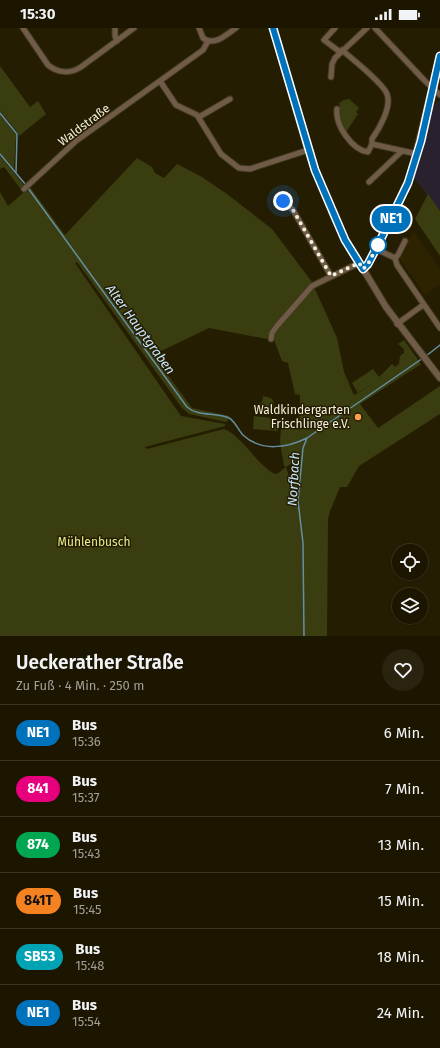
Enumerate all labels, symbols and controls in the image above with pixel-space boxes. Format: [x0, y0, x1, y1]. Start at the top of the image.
text: 15:30 [20, 5, 55, 23]
street label: Waldstraße [55, 101, 113, 149]
your location [273, 191, 293, 211]
line badge: NE1 [368, 206, 414, 232]
text: NE1 [380, 210, 402, 227]
unlabelled marker [369, 236, 387, 254]
water label: Alter Hauptgraben [102, 281, 178, 377]
place label: Waldkindergarten Frischlinge e.V. [254, 403, 350, 431]
marker: Waldkindergarten Frischlinge e.V. [353, 412, 363, 422]
water label: Norfbach [285, 452, 302, 506]
park label: Mühlenbusch [58, 535, 130, 549]
map controls [392, 544, 428, 624]
button: locate [392, 544, 428, 580]
button: layers [392, 588, 428, 624]
button: heart [382, 649, 424, 691]
text: Ueckerather Straße [16, 651, 184, 674]
text: Zu Fuß · 4 Min. · 250 m [16, 678, 144, 693]
text: Bus [72, 716, 97, 734]
text: NE1 [27, 724, 49, 741]
text: 6 Min. [384, 724, 424, 742]
text: 15:36 [72, 734, 101, 749]
text: Bus [72, 772, 97, 790]
text: 841 [27, 780, 49, 797]
text: 7 Min. [385, 780, 424, 798]
text: 15:37 [72, 790, 100, 805]
text: Bus [72, 828, 97, 846]
text: 874 [27, 836, 49, 853]
text: 13 Min. [378, 836, 424, 854]
text: 15:43 [72, 846, 100, 861]
text: Bus [73, 884, 98, 902]
text: 841T [24, 892, 53, 909]
text: 15 Min. [378, 892, 424, 910]
text: 15:45 [73, 902, 102, 917]
text: Bus [75, 940, 100, 958]
text: SB53 [24, 948, 55, 965]
text: 18 Min. [377, 948, 424, 966]
text: 15:48 [75, 958, 104, 973]
text: Bus [72, 996, 97, 1014]
text: NE1 [27, 1004, 49, 1021]
text: 24 Min. [377, 1004, 424, 1022]
text: 15:54 [72, 1014, 101, 1029]

